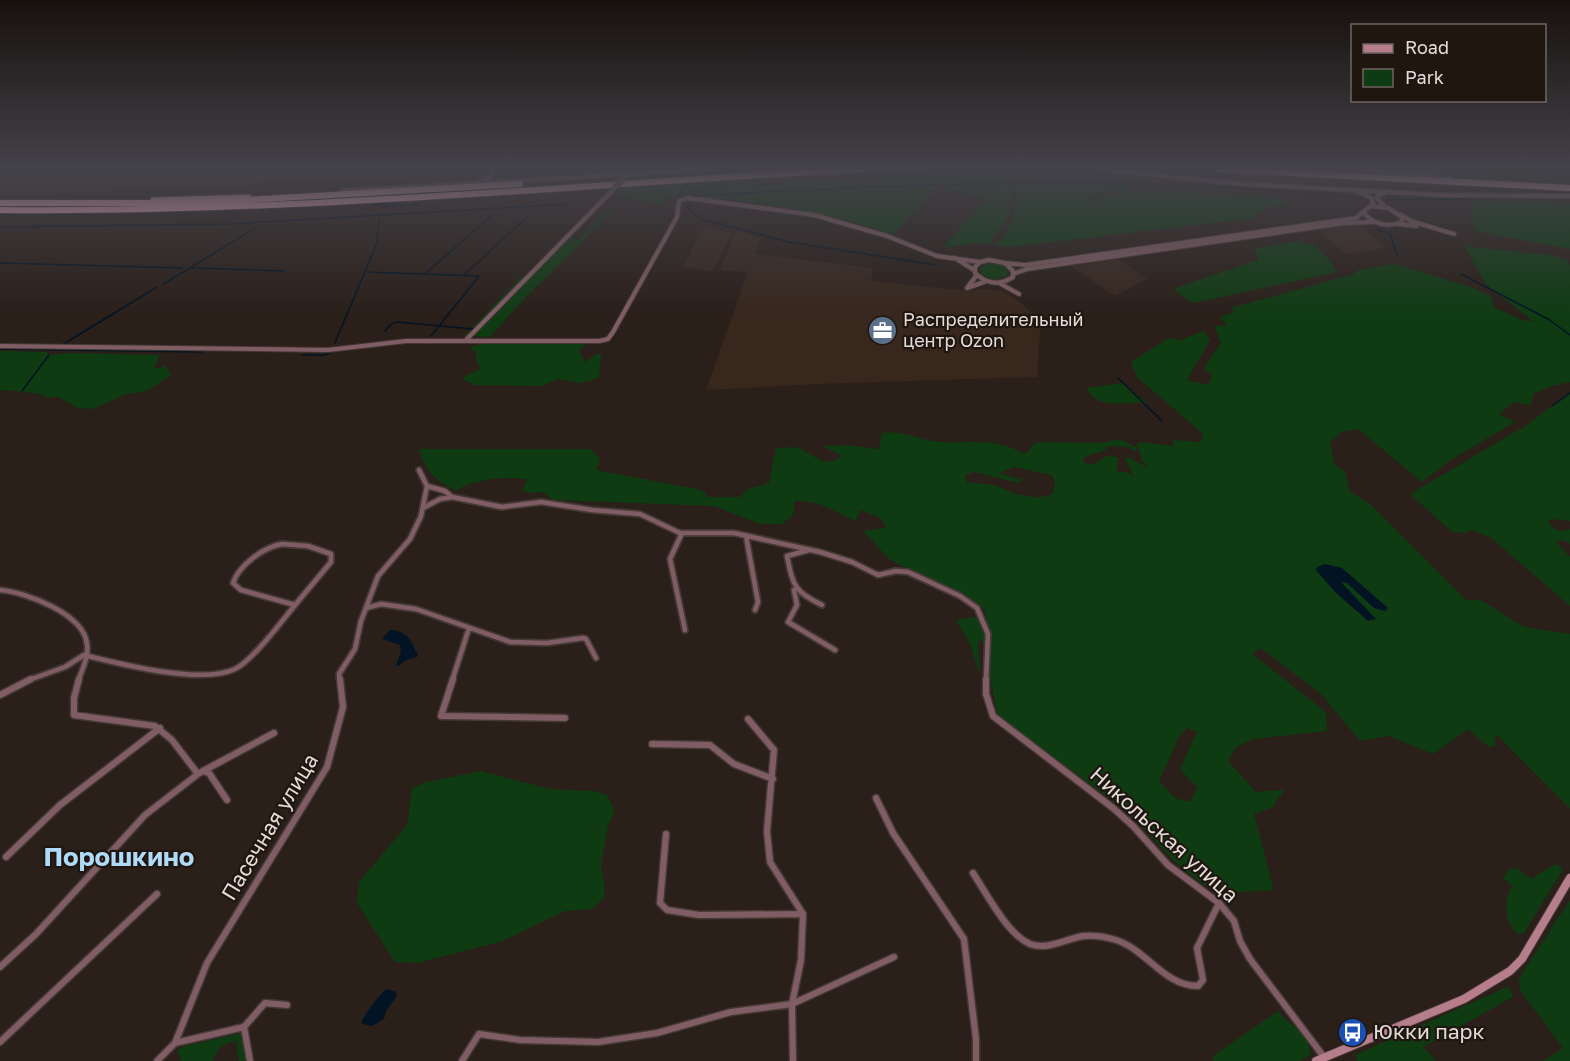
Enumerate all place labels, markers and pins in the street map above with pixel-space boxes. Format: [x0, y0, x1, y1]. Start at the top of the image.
place label: Распределительный центр Ozon [903, 308, 1084, 351]
office icon: Распределительный центр Ozon [866, 314, 898, 346]
bus stop icon: Юкки парк [1336, 1016, 1368, 1048]
place label: Юкки парк [1373, 1018, 1485, 1044]

